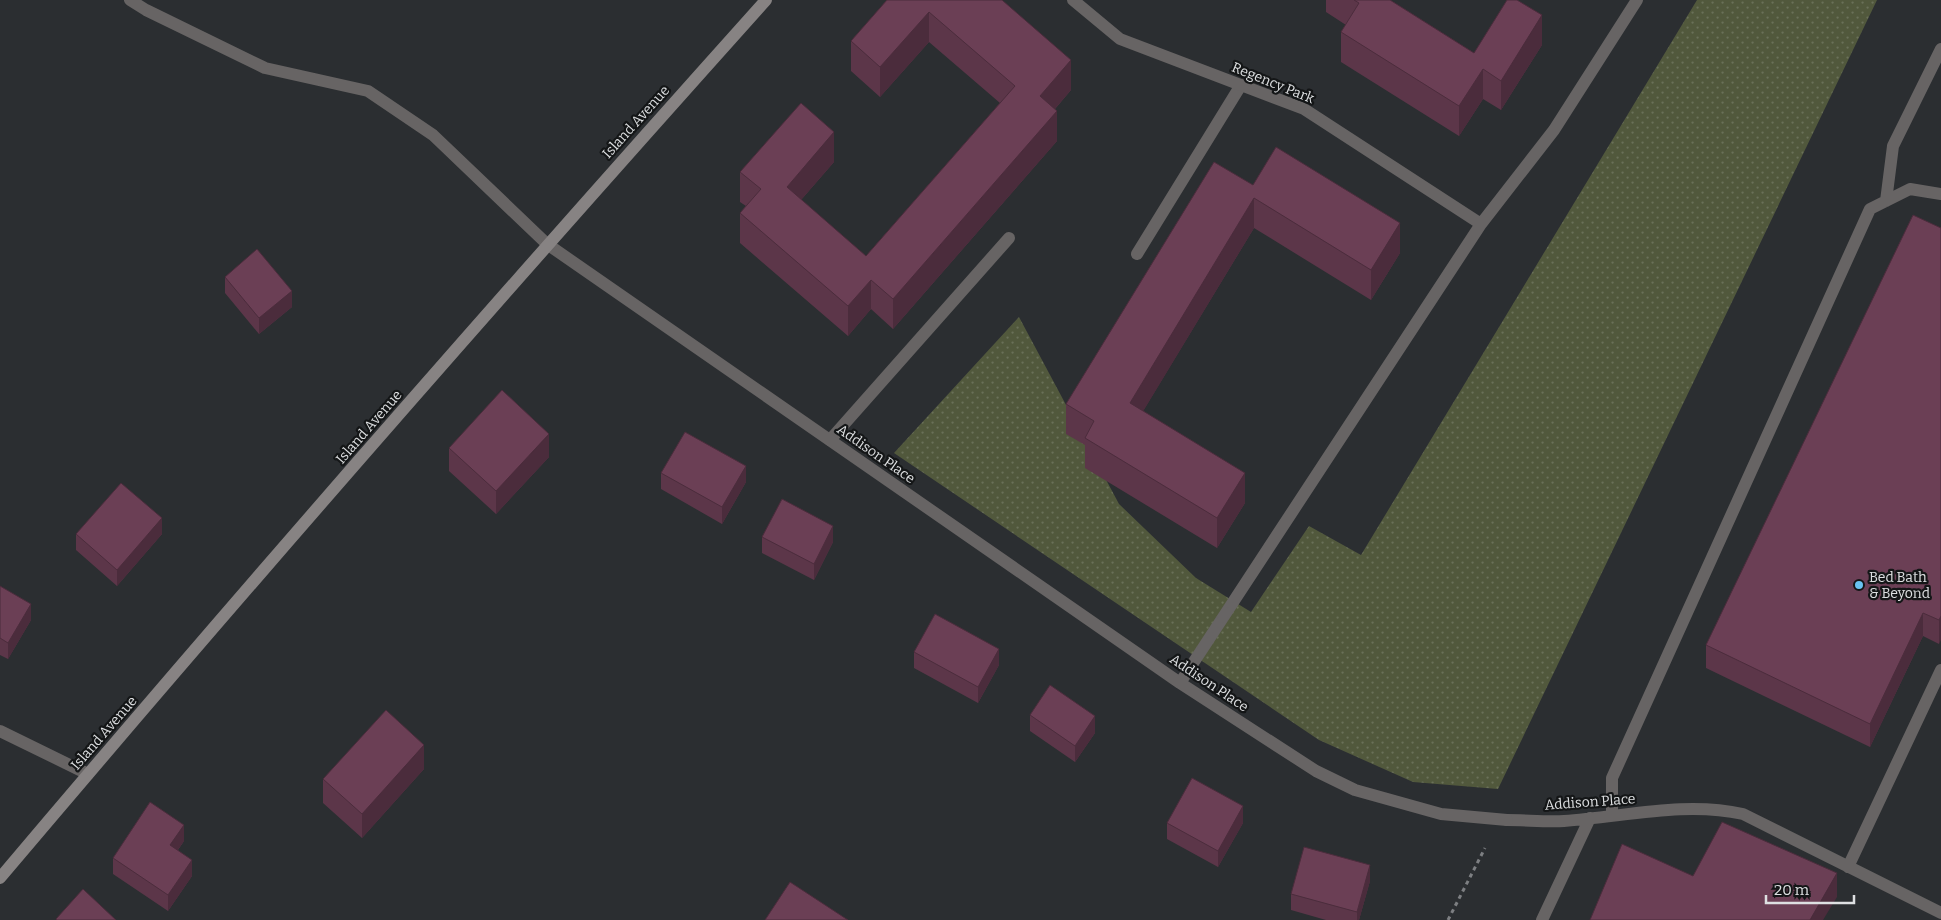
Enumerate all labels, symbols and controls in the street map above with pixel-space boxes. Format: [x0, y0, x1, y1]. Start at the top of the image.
street label: Regency Park [1229, 59, 1317, 107]
street label: Island Avenue [599, 82, 673, 162]
street label: Island Avenue [332, 387, 406, 467]
street label: Addison Place [834, 421, 918, 487]
place label: Bed Bath & Beyond [1869, 569, 1930, 602]
marker: Bed Bath & Beyond [1853, 579, 1865, 591]
street label: Addison Place [1166, 650, 1252, 716]
street label: Island Avenue [67, 693, 141, 773]
street label: Addison Place [1544, 790, 1636, 814]
scale bar [1766, 872, 1854, 904]
text: 20 m [1774, 881, 1810, 899]

